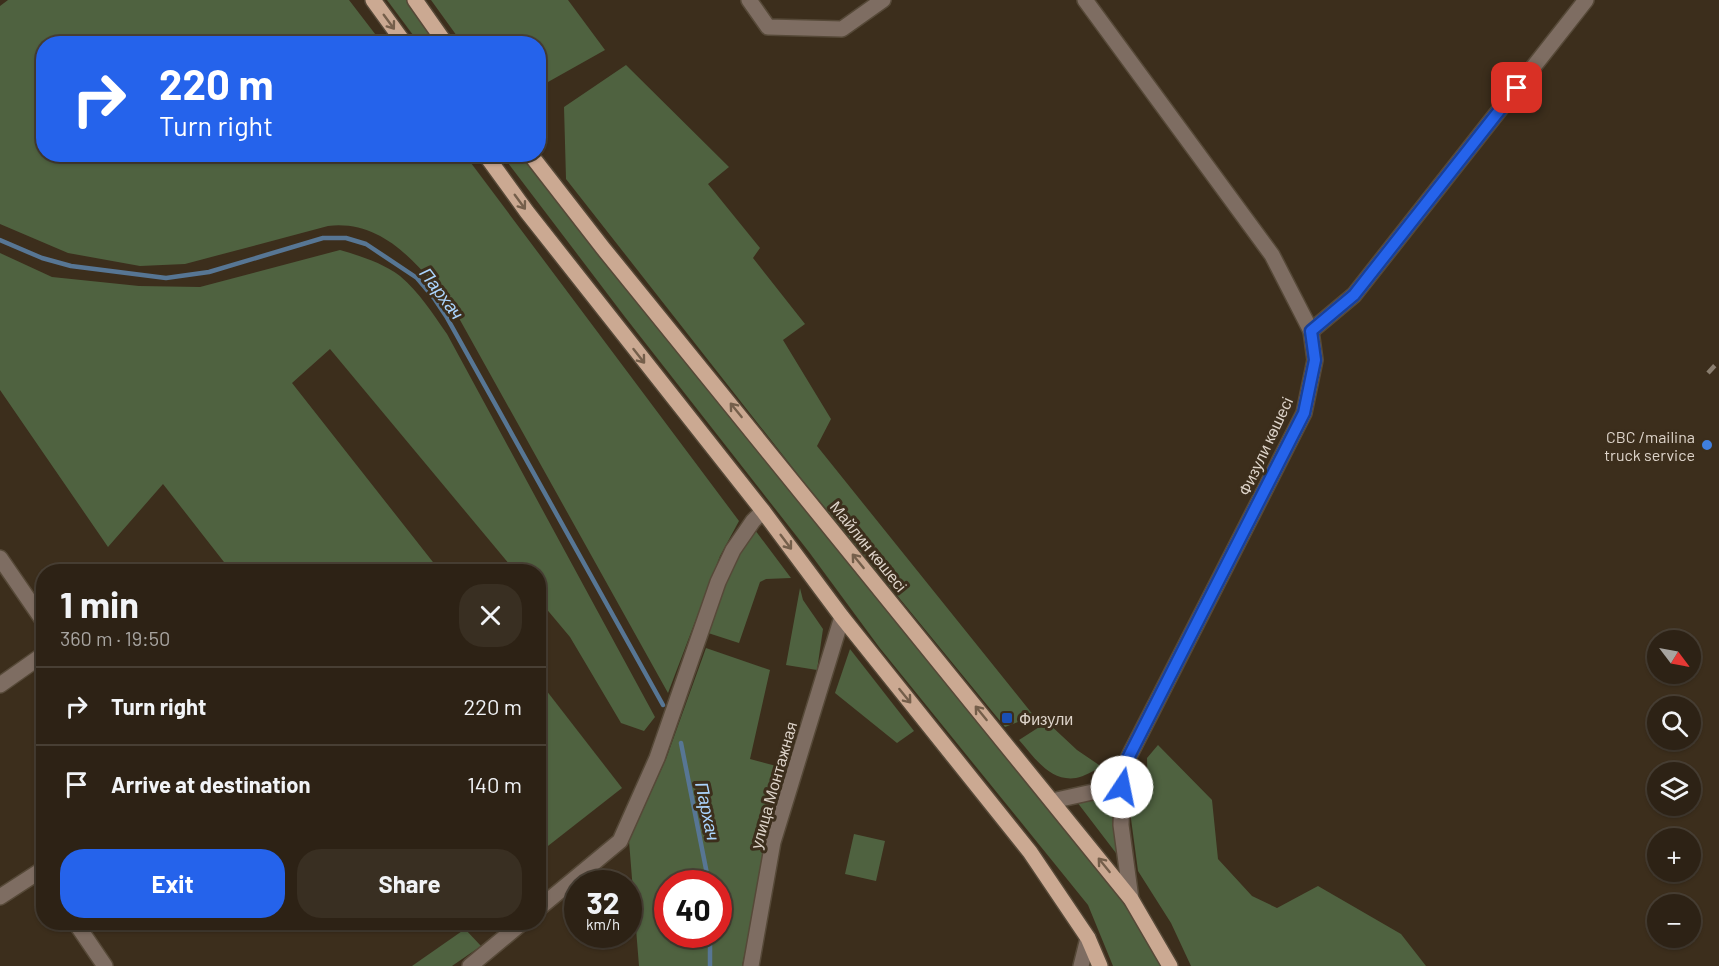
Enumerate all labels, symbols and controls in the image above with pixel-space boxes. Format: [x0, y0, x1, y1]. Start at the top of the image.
one-way arrow [383, 13, 395, 29]
text: 220 m [159, 58, 273, 108]
icon: right [60, 60, 138, 138]
pin [1491, 62, 1542, 113]
icon: arrive [1500, 71, 1533, 104]
text: Turn right [159, 109, 273, 141]
one-way arrow [514, 193, 526, 209]
water label: Пархач [415, 263, 469, 323]
one-way arrow [633, 348, 646, 364]
street label: Физули көшесі [1234, 394, 1296, 498]
one-way arrow [729, 402, 742, 418]
place label: CBC /mailina truck service [1604, 427, 1695, 464]
marker: CBC /mailina truck service [1700, 438, 1714, 452]
street label: Майлин көшесі [827, 497, 911, 595]
one-way arrow [779, 534, 792, 550]
one-way arrow [852, 553, 865, 569]
text: 1 min [60, 582, 139, 625]
button: close [459, 584, 522, 647]
text: 360 m · 19:50 [60, 626, 170, 650]
north arrow [1647, 630, 1701, 684]
map controls [1647, 630, 1701, 948]
one-way arrow [899, 688, 912, 704]
icon: right [60, 690, 93, 723]
text: Turn right [111, 693, 206, 719]
text: 220 m [463, 693, 522, 719]
button: search [1647, 696, 1701, 750]
one-way arrow [975, 705, 988, 721]
place label: Физули [1019, 709, 1073, 728]
marker: Физули [1000, 711, 1014, 725]
street label: улица Монтажная [746, 719, 800, 851]
position arrow [1090, 755, 1154, 819]
button: layers [1647, 762, 1701, 816]
icon: arrive [60, 768, 93, 801]
text: Arrive at destination [111, 771, 310, 797]
text: 140 m [467, 771, 522, 797]
water label: Пархач [691, 780, 725, 842]
button: + [1647, 828, 1701, 882]
button: Exit [60, 849, 285, 918]
button: Share [297, 849, 522, 918]
one-way arrow [1097, 857, 1110, 873]
speed limit sign: 40 [654, 870, 732, 948]
text: 32 [587, 884, 620, 920]
button: − [1647, 894, 1701, 948]
text: km/h [586, 915, 620, 933]

